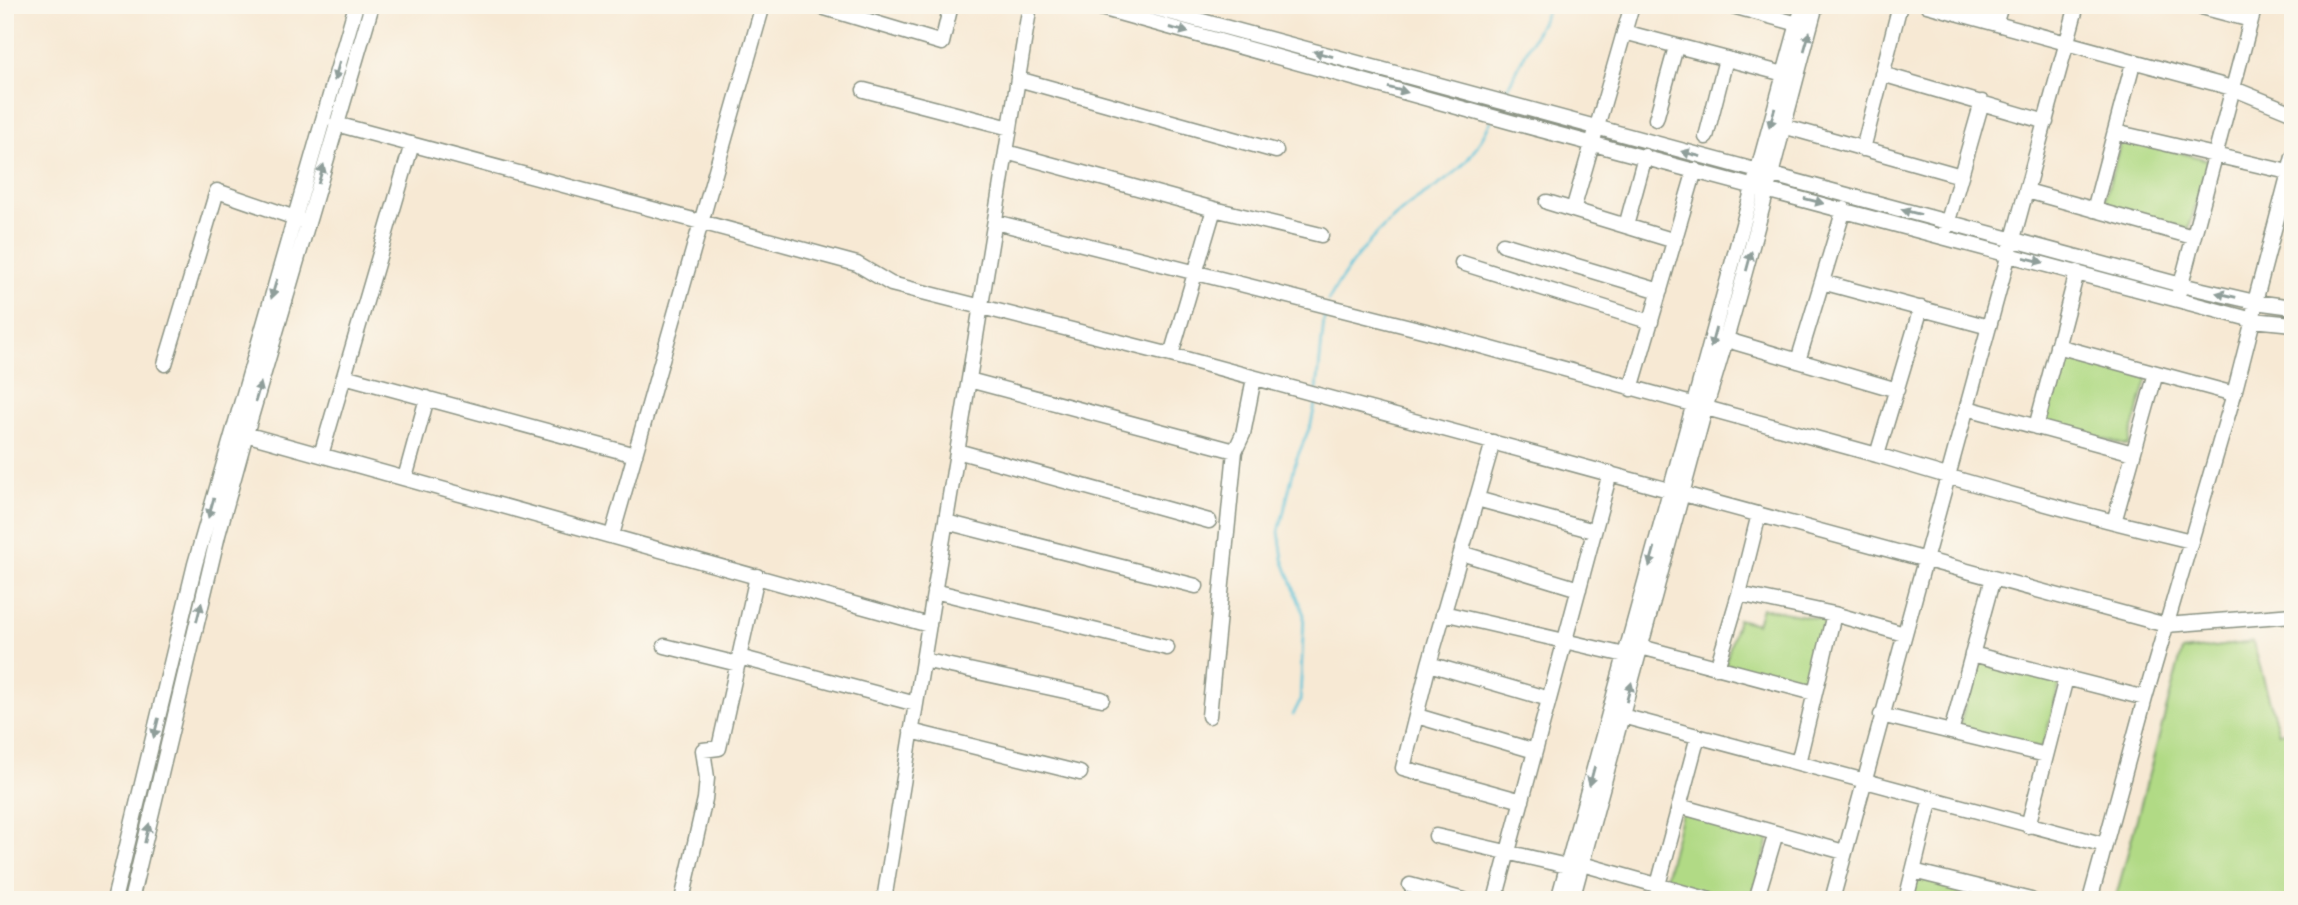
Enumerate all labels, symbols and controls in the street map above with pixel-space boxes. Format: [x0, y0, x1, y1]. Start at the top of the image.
one-way arrow [1168, 25, 1190, 36]
one-way arrow [1802, 30, 1812, 51]
one-way arrow [1312, 48, 1334, 59]
one-way arrow [332, 61, 342, 82]
one-way arrow [1388, 85, 1410, 96]
one-way arrow [1766, 108, 1776, 129]
one-way arrow [1680, 148, 1702, 159]
one-way arrow [317, 163, 327, 184]
one-way arrow [1803, 196, 1825, 207]
one-way arrow [1900, 206, 1922, 217]
one-way arrow [1744, 250, 1754, 271]
one-way arrow [2023, 255, 2045, 266]
one-way arrow [268, 279, 279, 301]
one-way arrow [2215, 290, 2237, 301]
one-way arrow [1707, 327, 1718, 349]
one-way arrow [253, 381, 264, 403]
one-way arrow [205, 498, 215, 519]
one-way arrow [1646, 547, 1656, 568]
one-way arrow [194, 601, 205, 623]
one-way arrow [1624, 681, 1635, 703]
one-way arrow [150, 718, 161, 740]
one-way arrow [1586, 766, 1596, 787]
one-way arrow [141, 822, 152, 844]

